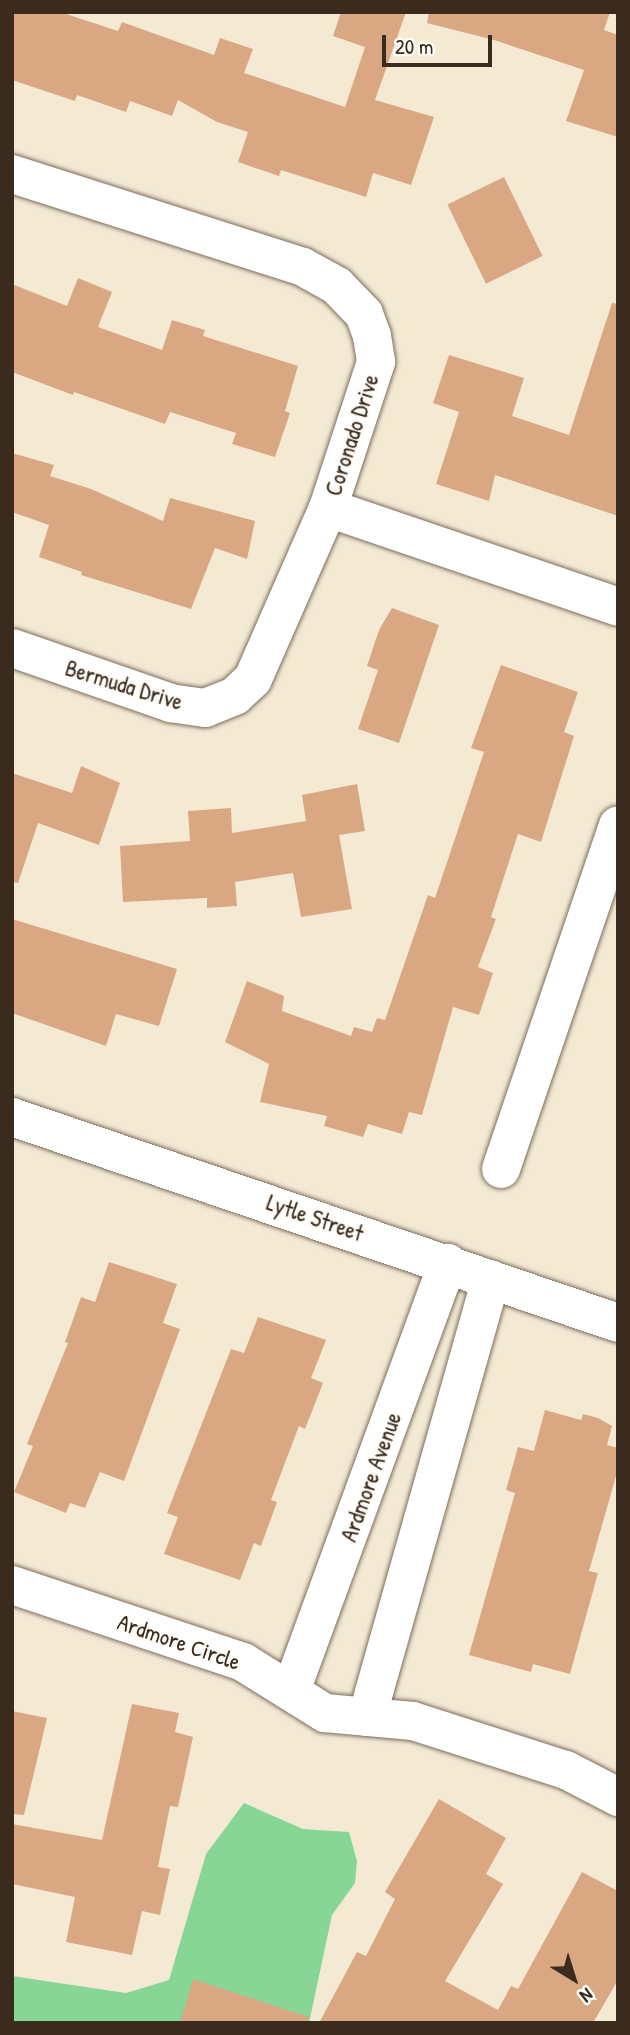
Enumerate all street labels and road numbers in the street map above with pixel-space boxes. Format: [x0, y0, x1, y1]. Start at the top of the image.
street label: Coronado Drive [319, 371, 385, 499]
street label: Bermuda Drive [62, 654, 186, 716]
street label: Lytle Street [263, 1189, 367, 1247]
street label: Ardmore Avenue [335, 1409, 407, 1545]
street label: Ardmore Circle [114, 1608, 244, 1676]

